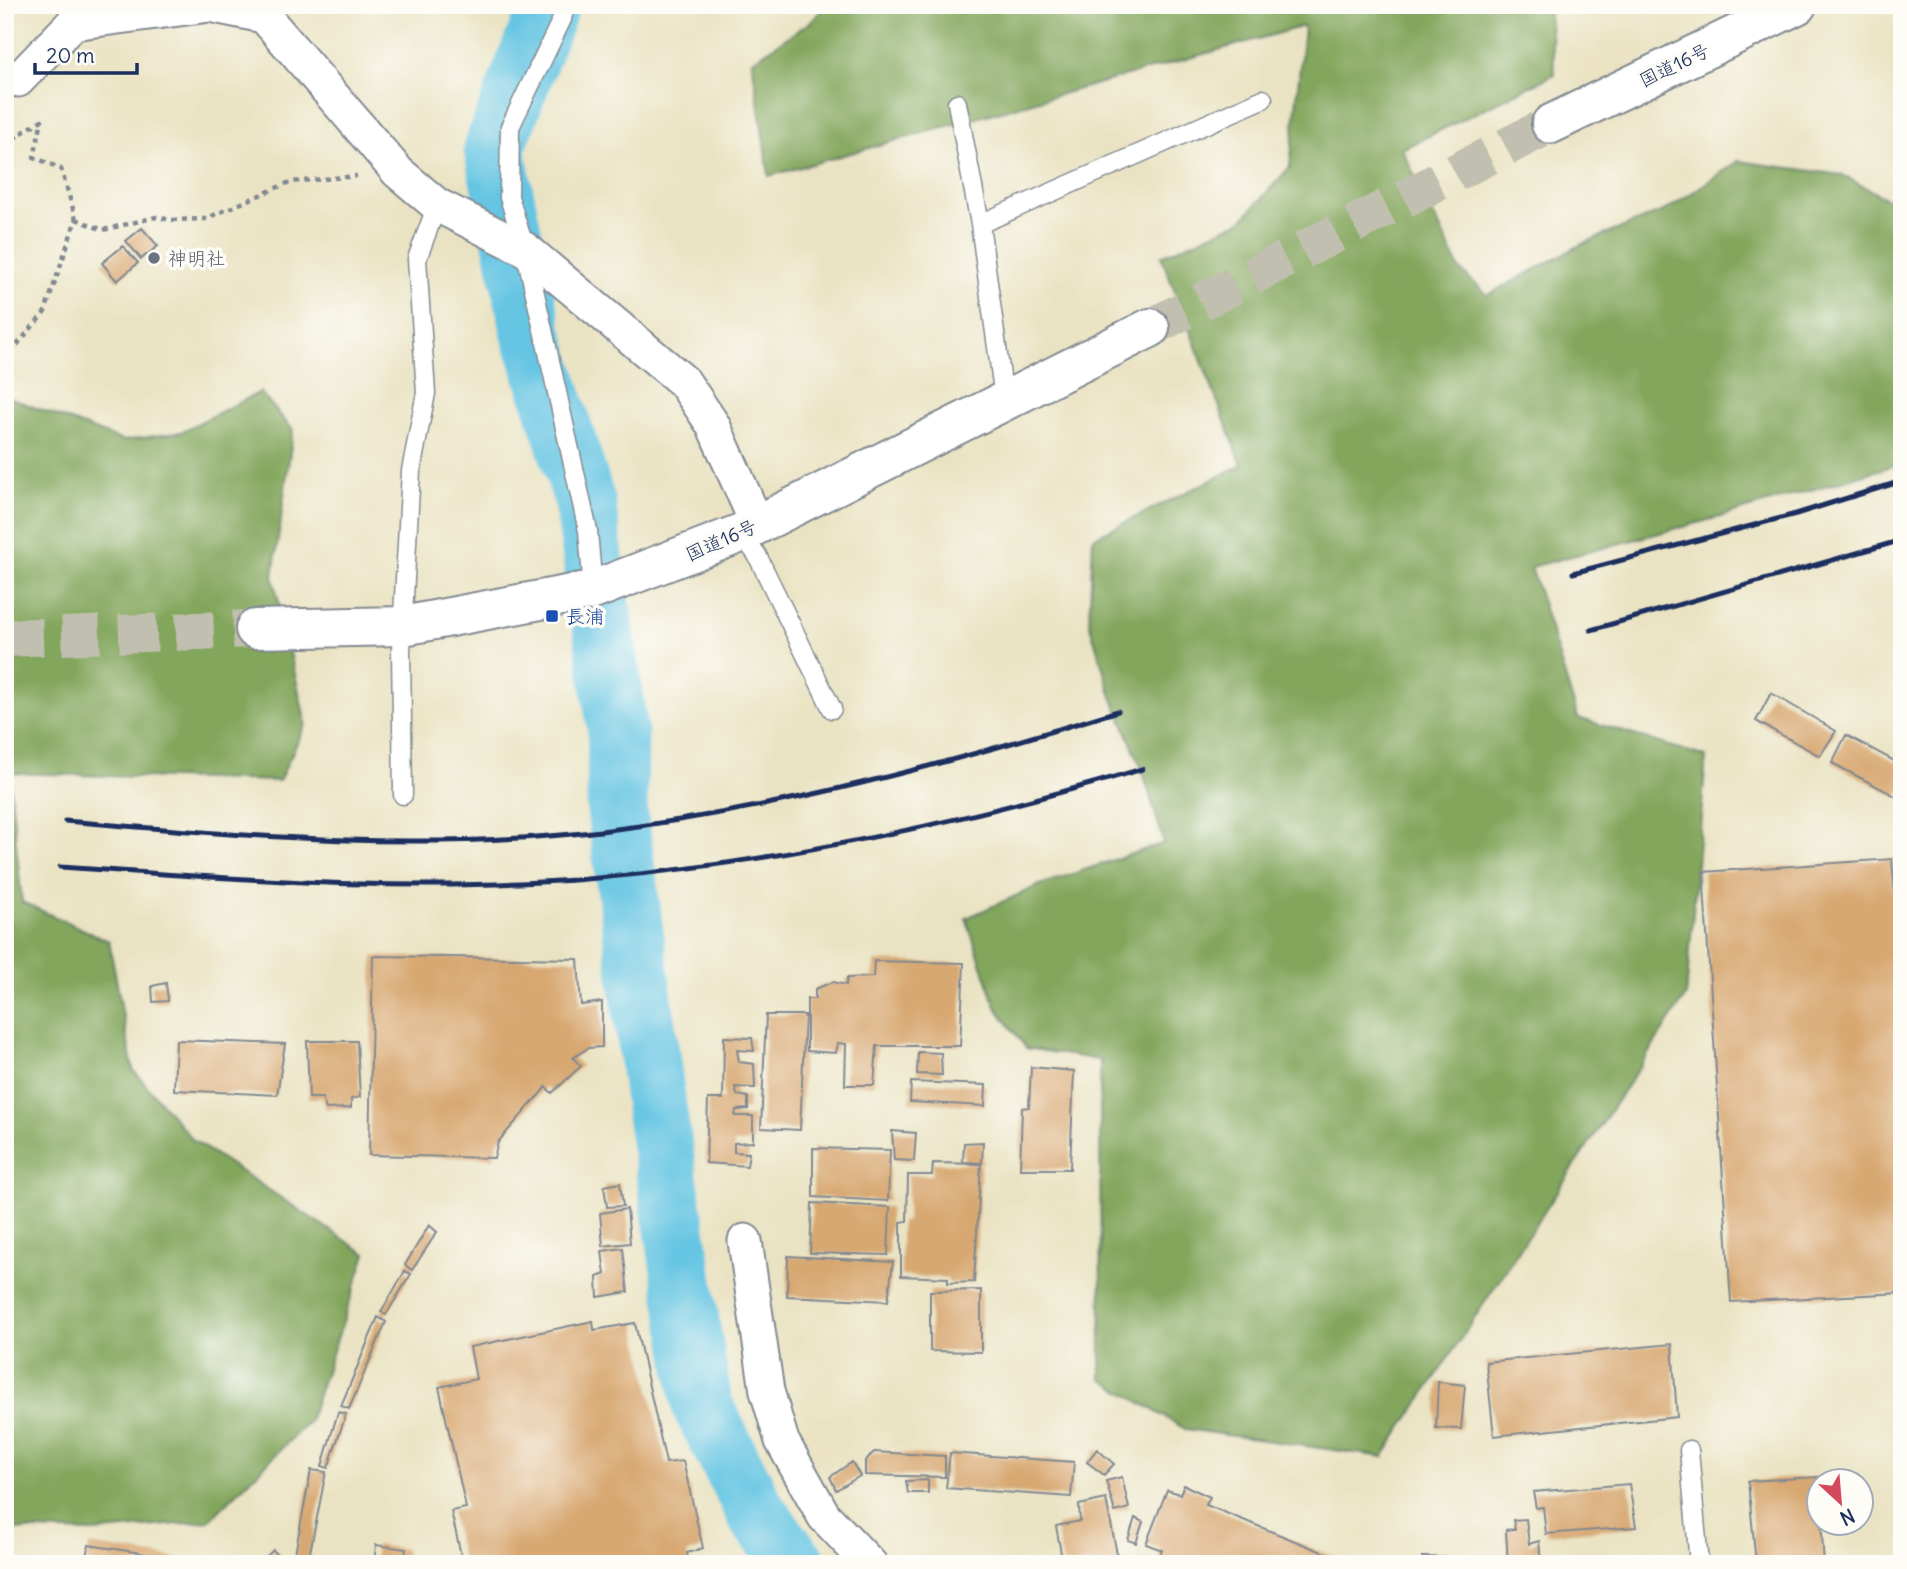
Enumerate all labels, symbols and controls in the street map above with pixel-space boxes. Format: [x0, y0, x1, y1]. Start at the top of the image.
scale bar [35, 32, 136, 76]
street label: 国道16号 [1635, 38, 1713, 92]
text: 20 m [46, 42, 95, 69]
place label: 神明社 [168, 246, 225, 270]
marker: 神明社 [146, 250, 162, 266]
street label: 国道16号 [682, 514, 760, 566]
place label: 長浦 [566, 604, 604, 628]
marker: 長浦 [544, 608, 560, 624]
north arrow [1806, 1468, 1876, 1538]
text: N [1836, 1504, 1859, 1531]

